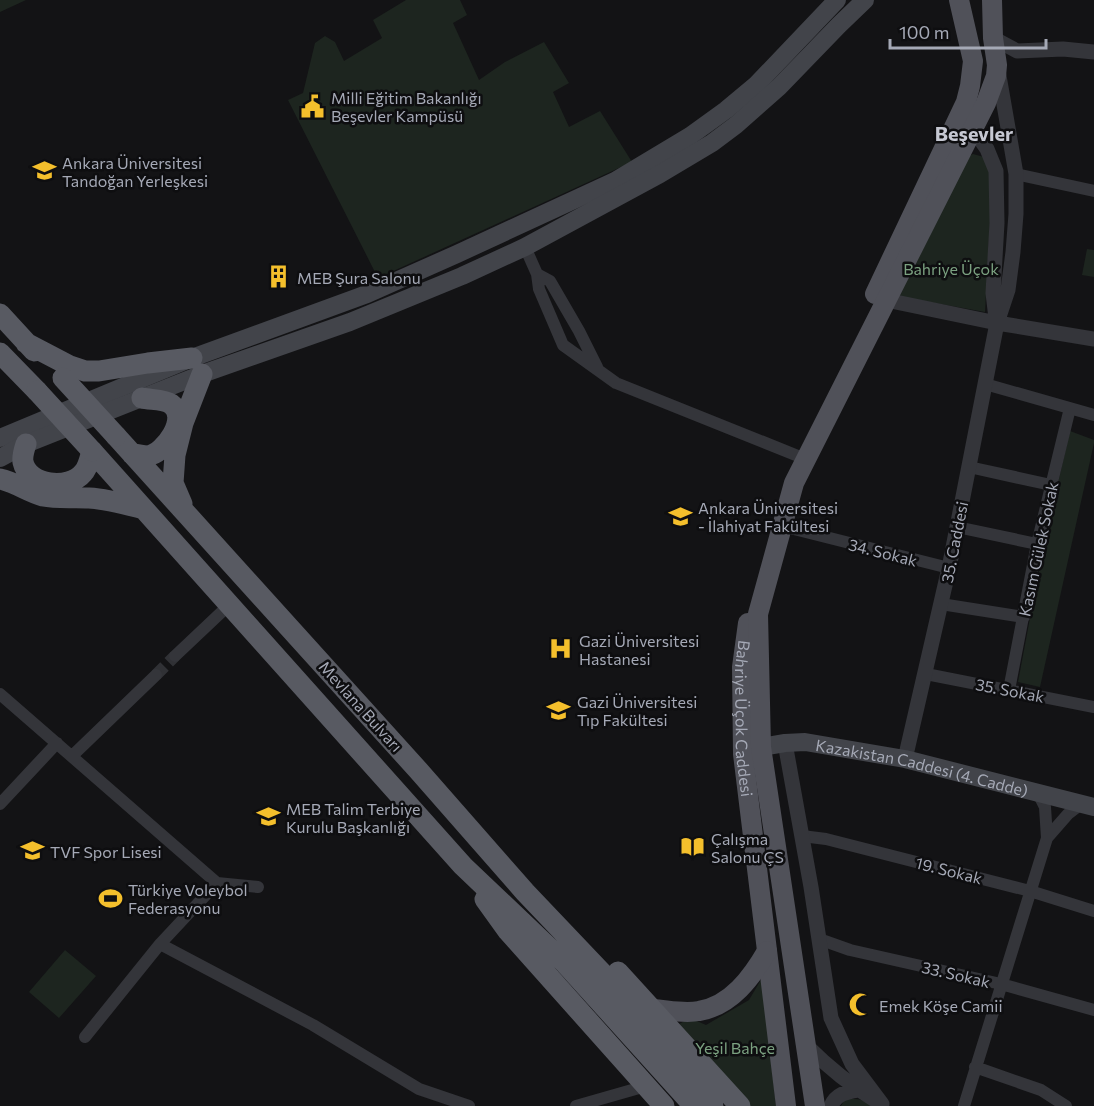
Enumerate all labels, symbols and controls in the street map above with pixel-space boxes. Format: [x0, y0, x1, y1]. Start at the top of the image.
scale bar [890, 12, 1046, 50]
text: 100 m [899, 21, 949, 43]
place label: Milli Eğitim Bakanlığı Beşevler Kampüsü [331, 88, 482, 125]
public building icon: Milli Eğitim Bakanlığı Beşevler Kampüsü [300, 93, 326, 119]
district label: Beşevler [935, 121, 1013, 145]
place label: Ankara Üniversitesi Tandoğan Yerleşkesi [62, 153, 208, 190]
school or university icon: Ankara Üniversitesi Tandoğan Yerleşkesi [31, 158, 57, 184]
park label: Bahriye Üçok [903, 259, 999, 278]
building icon: MEB Şura Salonu [266, 264, 292, 290]
place label: MEB Şura Salonu [297, 268, 421, 287]
street label: Kasım Gülek Sokak [1014, 480, 1062, 618]
place label: Ankara Üniversitesi - İlahiyat Fakültesi [698, 498, 838, 535]
street label: 35. Caddesi [937, 500, 971, 584]
school or university icon: Ankara Üniversitesi - İlahiyat Fakültesi [667, 503, 693, 529]
street label: 34. Sokak [847, 534, 920, 570]
place label: Gazi Üniversitesi Hastanesi [579, 631, 699, 668]
hospital icon: Gazi Üniversitesi Hastanesi [548, 636, 574, 662]
street label: Bahriye Üçok Caddesi [732, 639, 758, 798]
street label: Mevlana Bulvarı [315, 657, 407, 755]
street label: 35. Sokak [974, 674, 1046, 706]
place label: Gazi Üniversitesi Tıp Fakültesi [577, 692, 697, 729]
school or university icon: Gazi Üniversitesi Tıp Fakültesi [546, 697, 572, 723]
street label: Kazakistan Caddesi (4. Cadde) [814, 734, 1030, 799]
place label: MEB Talim Terbiye Kurulu Başkanlığı [286, 799, 421, 836]
school or university icon: MEB Talim Terbiye Kurulu Başkanlığı [255, 804, 281, 830]
place label: Çalışma Salonu ÇS [711, 829, 784, 866]
library icon: Çalışma Salonu ÇS [680, 834, 706, 860]
school or university icon: TVF Spor Lisesi [19, 838, 45, 864]
place label: TVF Spor Lisesi [50, 842, 162, 861]
street label: 19. Sokak [914, 853, 984, 887]
place label: Türkiye Voleybol Federasyonu [128, 880, 248, 917]
sports icon: Türkiye Voleybol Federasyonu [97, 885, 123, 911]
street label: 33. Sokak [920, 957, 992, 991]
mosque icon: Emek Köşe Camii [848, 992, 874, 1018]
place label: Emek Köşe Camii [879, 996, 1003, 1015]
park label: Yeşil Bahçe [695, 1038, 775, 1057]

